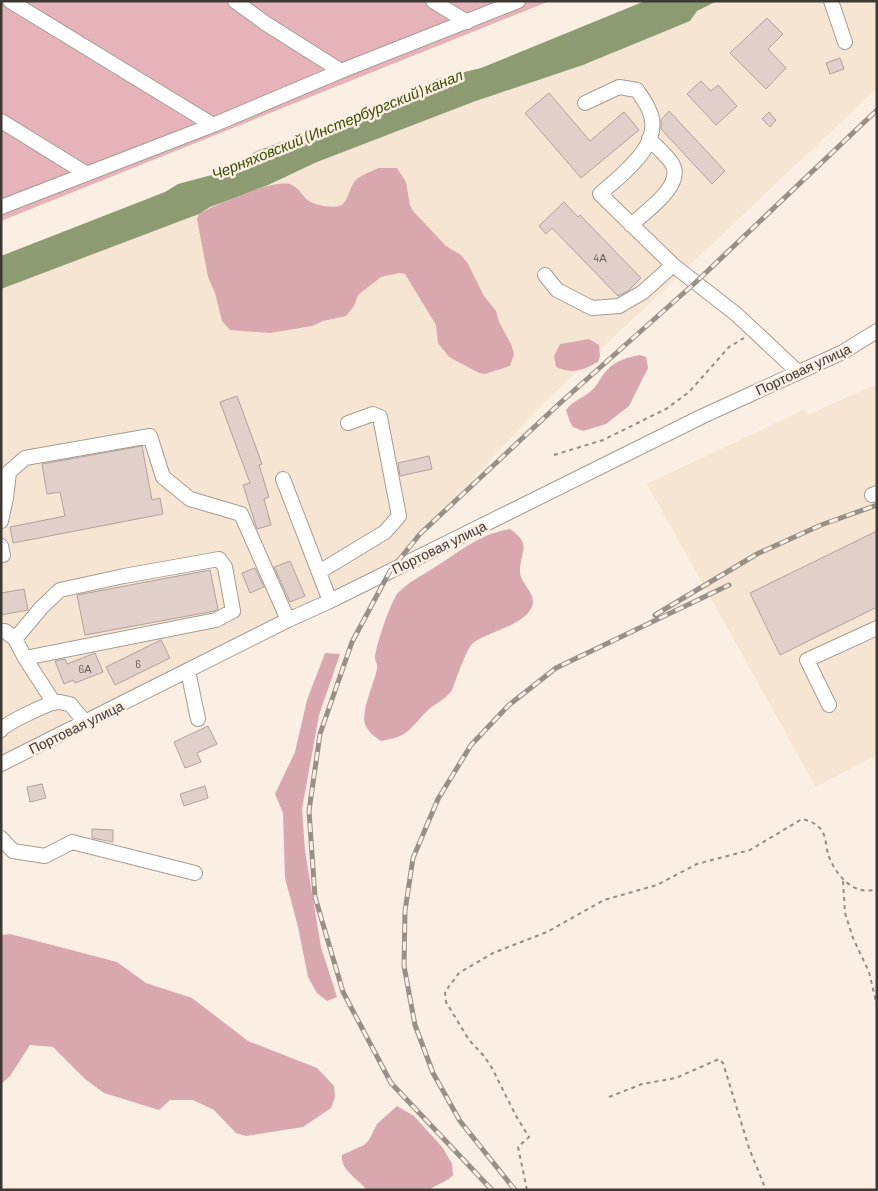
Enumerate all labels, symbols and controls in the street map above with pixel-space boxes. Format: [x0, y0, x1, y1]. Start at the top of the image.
water label: Черняховский (Инстербургский) канал [209, 65, 466, 183]
house number: 4А [593, 251, 607, 264]
street label: Портовая улица [753, 339, 854, 399]
street label: Портовая улица [389, 517, 489, 577]
house number: 6 [135, 657, 141, 670]
house number: 6А [78, 662, 92, 675]
street label: Портовая улица [26, 697, 126, 757]

